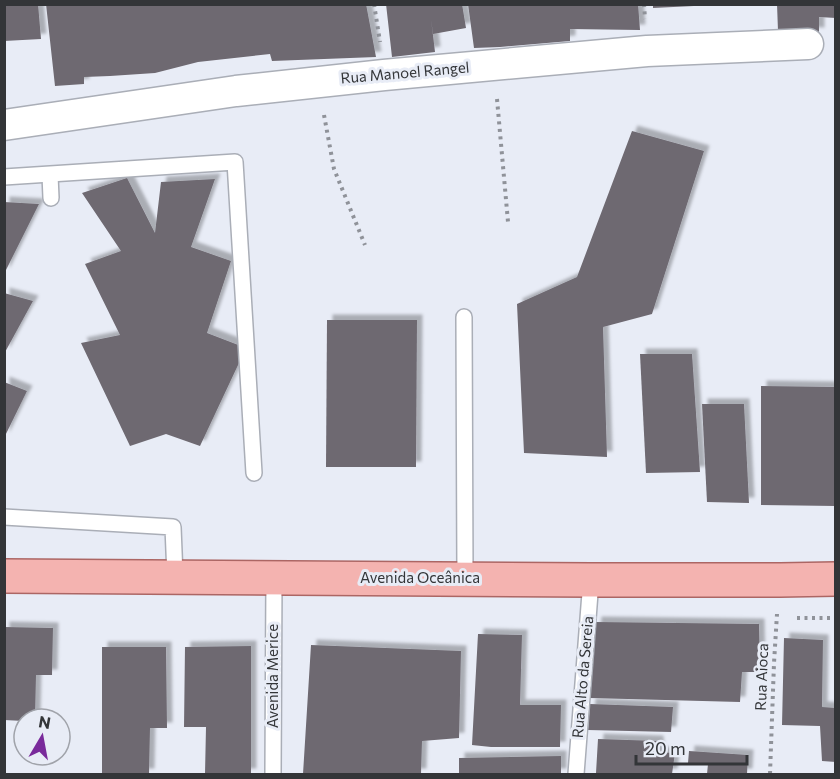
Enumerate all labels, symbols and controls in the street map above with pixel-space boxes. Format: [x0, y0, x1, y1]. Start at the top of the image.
street label: Rua Manoel Rangel [340, 57, 470, 87]
street label: Avenida Oceânica [360, 568, 480, 586]
street label: Rua Alto da Sereia [568, 615, 596, 739]
street label: Avenida Merice [263, 624, 281, 728]
street label: Rua Aioca [751, 643, 771, 711]
north arrow [12, 707, 72, 767]
text: N [37, 711, 52, 732]
scale bar [636, 728, 747, 766]
text: 20 m [645, 737, 686, 759]

